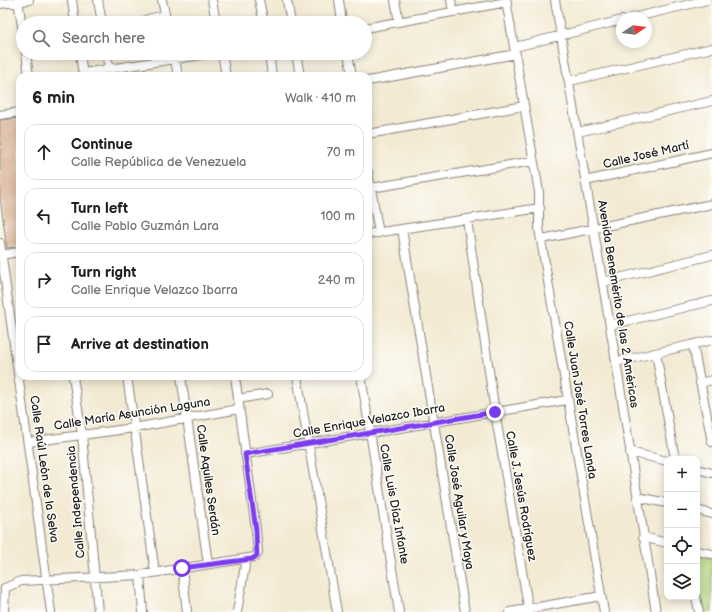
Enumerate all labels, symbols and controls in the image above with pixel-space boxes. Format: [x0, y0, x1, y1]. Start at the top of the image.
north arrow [616, 12, 652, 48]
search box [16, 16, 372, 60]
icon: search [30, 27, 52, 49]
text: Search here [62, 29, 145, 48]
text: 6 min [32, 88, 75, 108]
text: Walk · 410 m [285, 90, 356, 106]
text: Continue [71, 135, 133, 154]
street label: Calle José Martí [602, 138, 691, 172]
icon: ahead [33, 141, 55, 163]
text: 70 m [327, 144, 355, 160]
text: Calle República de Venezuela [71, 154, 246, 170]
text: Turn left [71, 199, 128, 218]
street label: Avenida Benemérito de las 2 Américas [594, 199, 642, 409]
icon: left [33, 205, 55, 227]
text: 100 m [320, 208, 355, 224]
text: Calle Pablo Guzmán Lara [71, 218, 219, 234]
text: Turn right [71, 263, 136, 282]
icon: right [33, 269, 55, 291]
text: 240 m [318, 272, 355, 288]
text: Calle Enrique Velazco Ibarra [71, 282, 238, 298]
street label: Calle Juan José Torres Landa [560, 320, 600, 480]
icon: arrive [33, 333, 55, 355]
text: Arrive at destination [71, 335, 209, 354]
street label: Calle Raúl León de la Selva [26, 394, 62, 544]
street label: Calle María Asunción Laguna [53, 394, 211, 434]
street label: Calle Enrique Velazco Ibarra [292, 400, 446, 442]
route end [486, 403, 504, 421]
street label: Calle Aquiles Serdán [193, 423, 223, 537]
street label: Calle J. Jesús Rodríguez [502, 430, 540, 562]
street label: Calle José Aguilar y Maya [441, 433, 477, 571]
street label: Calle Luis Díaz Infante [376, 443, 412, 565]
street label: Calle Independencia [64, 445, 88, 559]
map controls [664, 456, 700, 600]
button: + [664, 456, 700, 492]
button: − [664, 492, 700, 528]
button: locate [664, 528, 700, 564]
route start [173, 559, 191, 577]
button: layers [664, 564, 700, 600]

